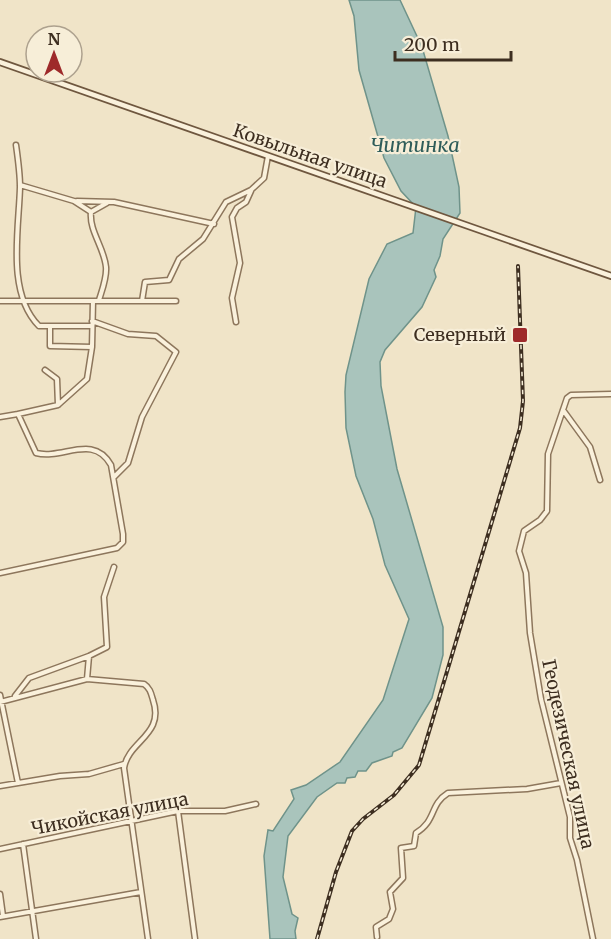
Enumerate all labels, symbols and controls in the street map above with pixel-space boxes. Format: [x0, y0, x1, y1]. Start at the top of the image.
north arrow [24, 24, 84, 84]
scale bar [395, 24, 510, 62]
text: N [48, 29, 61, 49]
text: 200 m [404, 33, 460, 56]
street label: Ковыльная улица [230, 118, 391, 193]
water label: Читинка [370, 132, 460, 157]
place label: Северный [414, 323, 506, 346]
marker: Северный [511, 326, 529, 344]
street label: Геодезическая улица [537, 657, 600, 851]
street label: Чикойская улица [30, 787, 190, 840]

